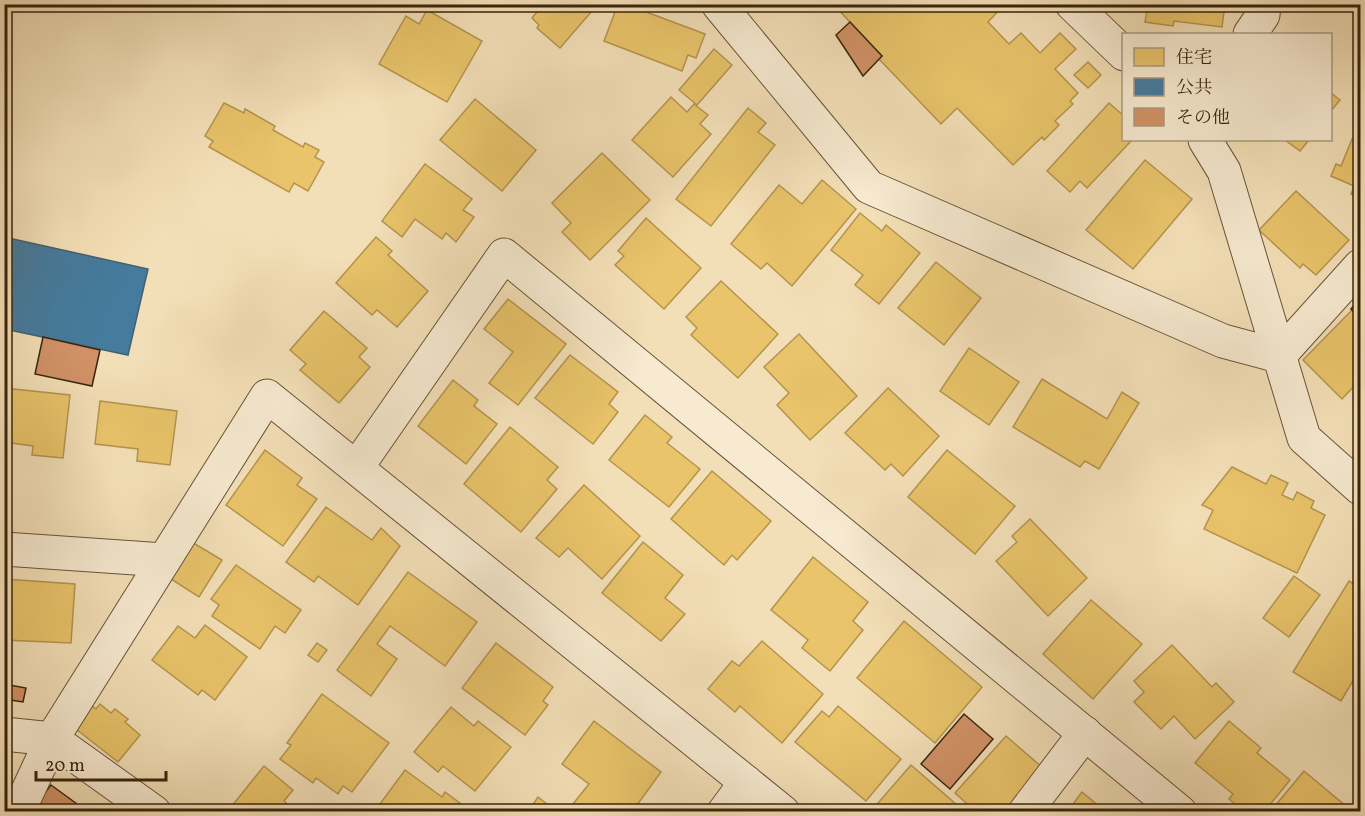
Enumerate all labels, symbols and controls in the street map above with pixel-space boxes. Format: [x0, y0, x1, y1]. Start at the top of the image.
legend [1122, 33, 1332, 141]
text: 住宅 [1176, 46, 1212, 71]
text: 公共 [1176, 76, 1212, 101]
text: その他 [1176, 106, 1230, 131]
scale bar [36, 744, 166, 782]
text: 20 m [45, 754, 85, 779]

